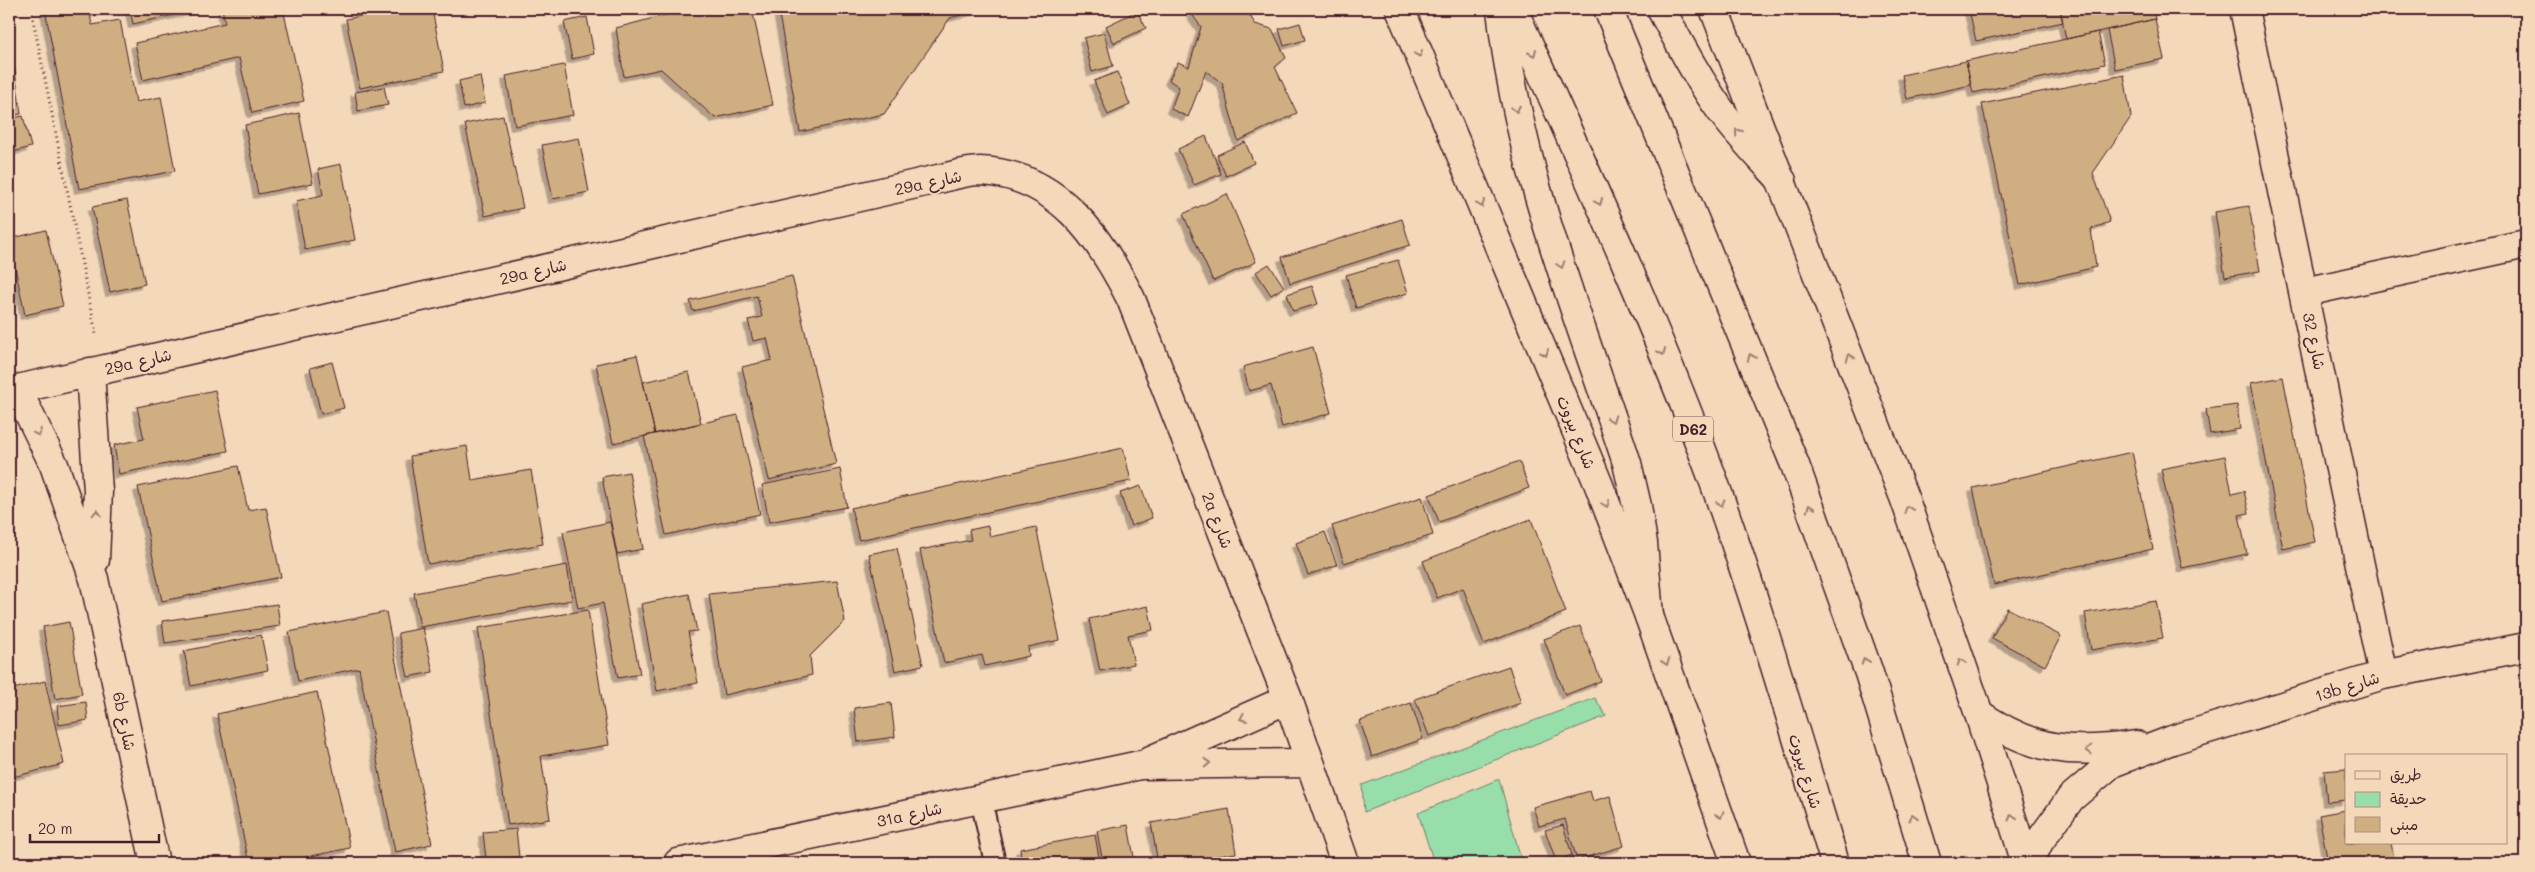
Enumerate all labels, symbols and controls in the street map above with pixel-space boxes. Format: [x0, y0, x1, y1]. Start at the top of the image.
one-way arrow [1527, 48, 1538, 57]
one-way arrow [1412, 49, 1423, 58]
one-way arrow [1510, 104, 1520, 113]
one-way arrow [1735, 129, 1743, 138]
street label: 29a شارع [893, 165, 964, 201]
one-way arrow [1593, 197, 1604, 206]
one-way arrow [1474, 199, 1485, 208]
street label: 29a شارع [497, 253, 569, 291]
one-way arrow [1556, 260, 1566, 268]
street label: شارع 32 [2297, 310, 2331, 372]
street label: 29a شارع [102, 343, 174, 381]
one-way arrow [1656, 347, 1666, 356]
one-way arrow [1538, 348, 1549, 357]
one-way arrow [1747, 353, 1757, 362]
one-way arrow [1846, 353, 1856, 362]
street label: شارع بيروت [1551, 392, 1601, 473]
one-way arrow [1607, 414, 1617, 423]
road number: D62 [1673, 416, 1713, 442]
one-way arrow [32, 428, 43, 437]
street label: 2a شارع [1196, 489, 1238, 552]
one-way arrow [1715, 498, 1725, 507]
one-way arrow [1599, 499, 1610, 508]
one-way arrow [1806, 505, 1816, 513]
one-way arrow [1904, 505, 1914, 514]
one-way arrow [91, 509, 102, 517]
one-way arrow [1660, 657, 1670, 666]
one-way arrow [1861, 658, 1871, 666]
one-way arrow [1957, 658, 1967, 667]
street label: 13b شارع [2312, 666, 2382, 708]
street label: 6b شارع [107, 690, 141, 753]
one-way arrow [1239, 712, 1248, 723]
street label: شارع بيروت [1783, 731, 1827, 812]
one-way arrow [2084, 745, 2092, 756]
legend [2345, 754, 2508, 844]
one-way arrow [1203, 758, 1211, 768]
text: طريق [2390, 764, 2422, 784]
text: حديقة [2390, 788, 2427, 808]
street label: 31a شارع [874, 797, 944, 833]
one-way arrow [1714, 811, 1724, 819]
scale bar [30, 812, 159, 844]
one-way arrow [1909, 813, 1919, 821]
one-way arrow [2007, 813, 2017, 821]
text: مبنى [2390, 814, 2418, 835]
text: 20 m [38, 818, 72, 838]

